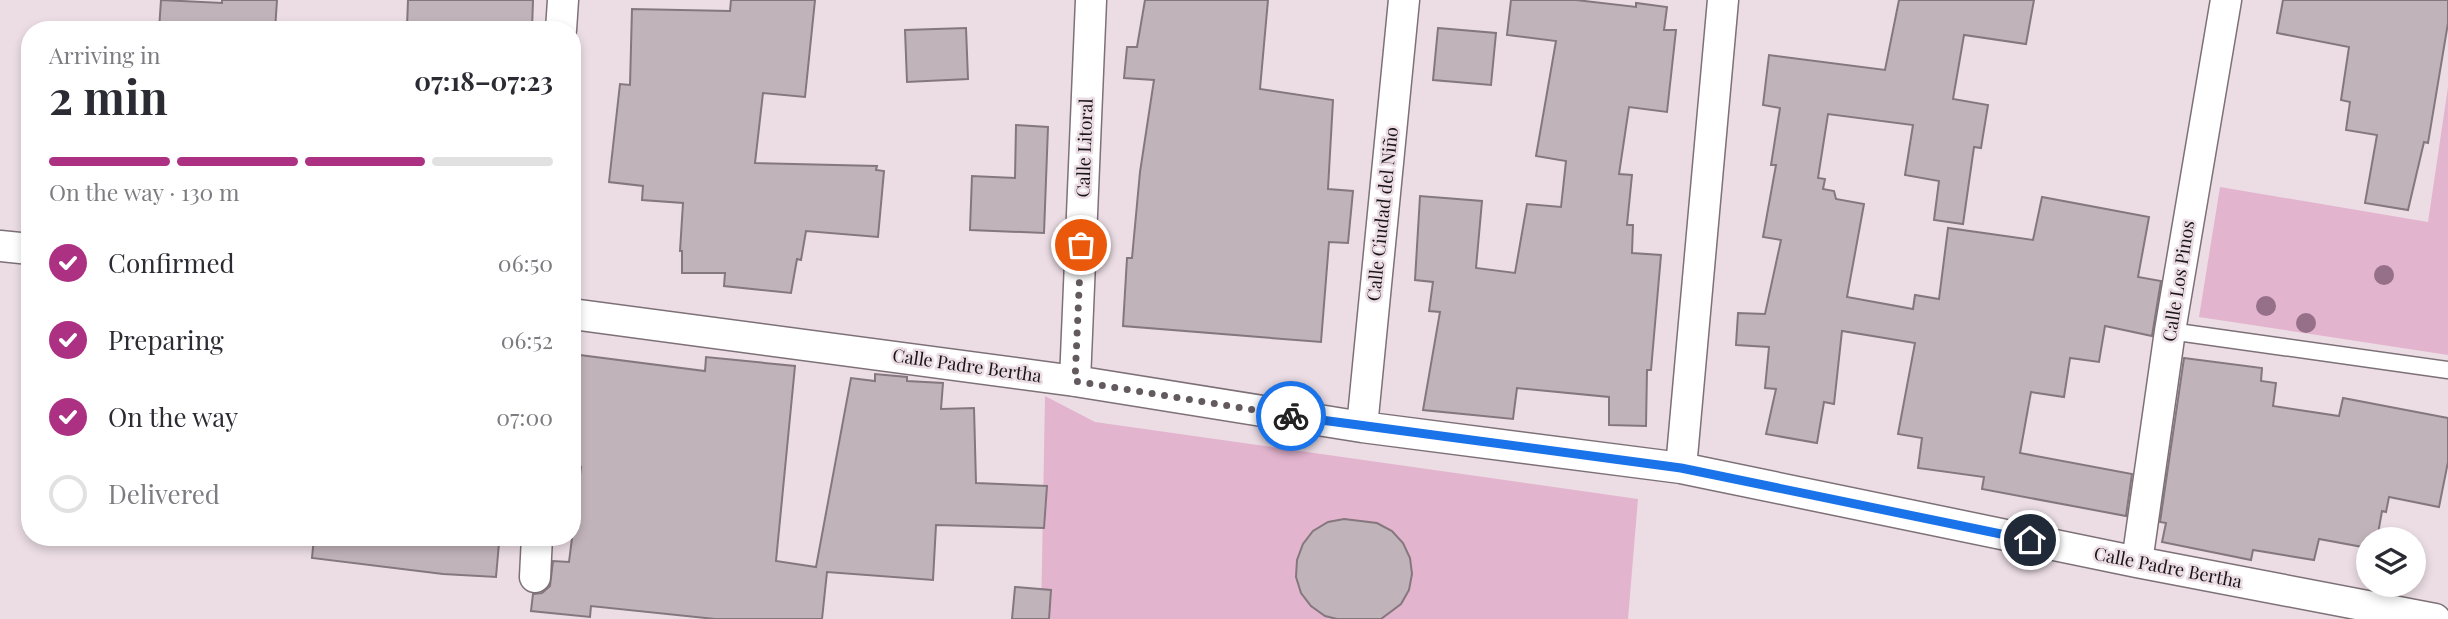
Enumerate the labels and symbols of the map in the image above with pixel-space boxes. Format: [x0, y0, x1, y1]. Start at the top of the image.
street label: Calle Litoral [1070, 98, 1098, 198]
street label: Calle Ciudad del Niño [1361, 125, 1403, 302]
pin [1051, 215, 1111, 275]
street label: Calle Los Pinos [2157, 218, 2199, 343]
street label: Calle Padre Bertha [891, 343, 1043, 387]
courier [1256, 381, 1326, 451]
pin [2000, 510, 2060, 570]
street label: Calle Padre Bertha [2092, 541, 2244, 593]

